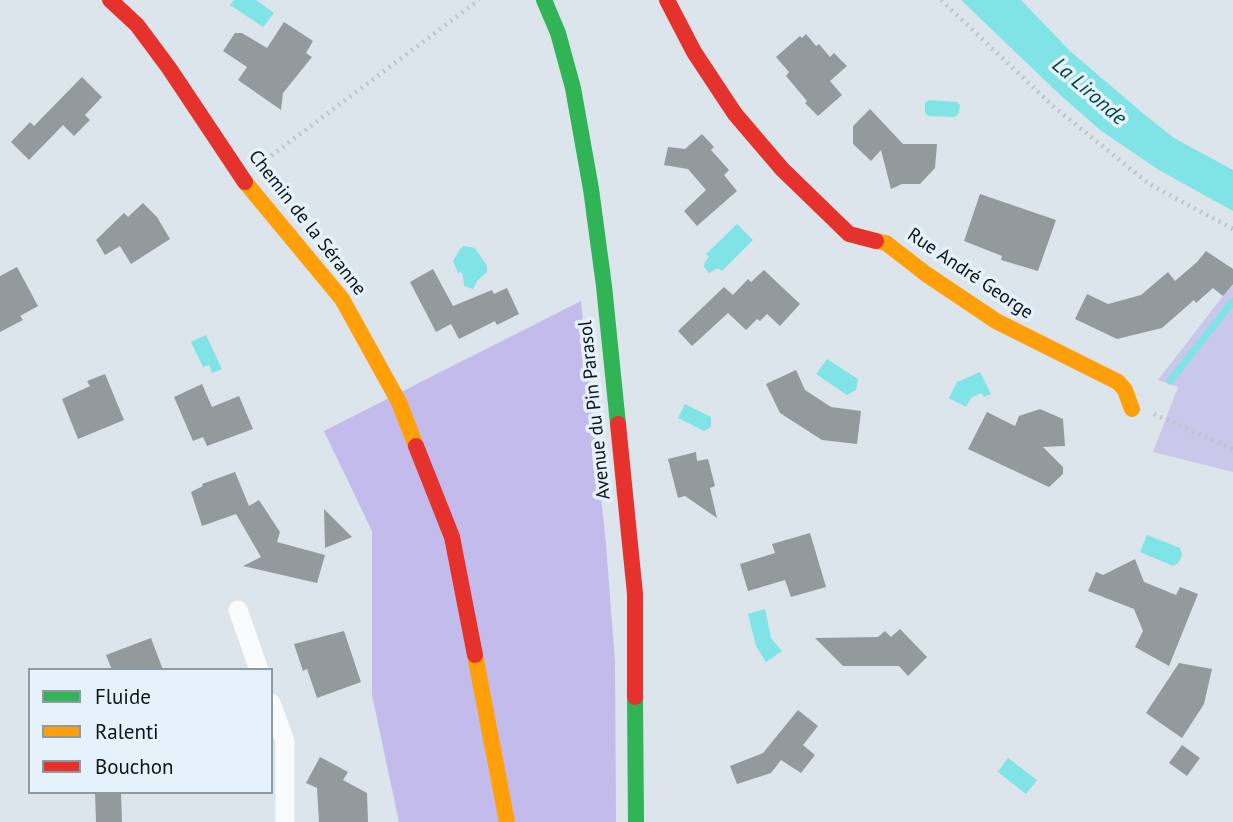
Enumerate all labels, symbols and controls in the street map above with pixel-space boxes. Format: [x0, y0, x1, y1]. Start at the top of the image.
water label: La Lironde [1047, 53, 1131, 131]
street label: Chemin de la Séranne [243, 146, 371, 300]
street label: Rue André George [903, 224, 1037, 324]
street label: Avenue du Pin Parasol [574, 319, 616, 501]
legend [28, 668, 273, 794]
text: Fluide [95, 683, 151, 710]
text: Ralenti [95, 718, 159, 745]
text: Bouchon [95, 753, 174, 780]

